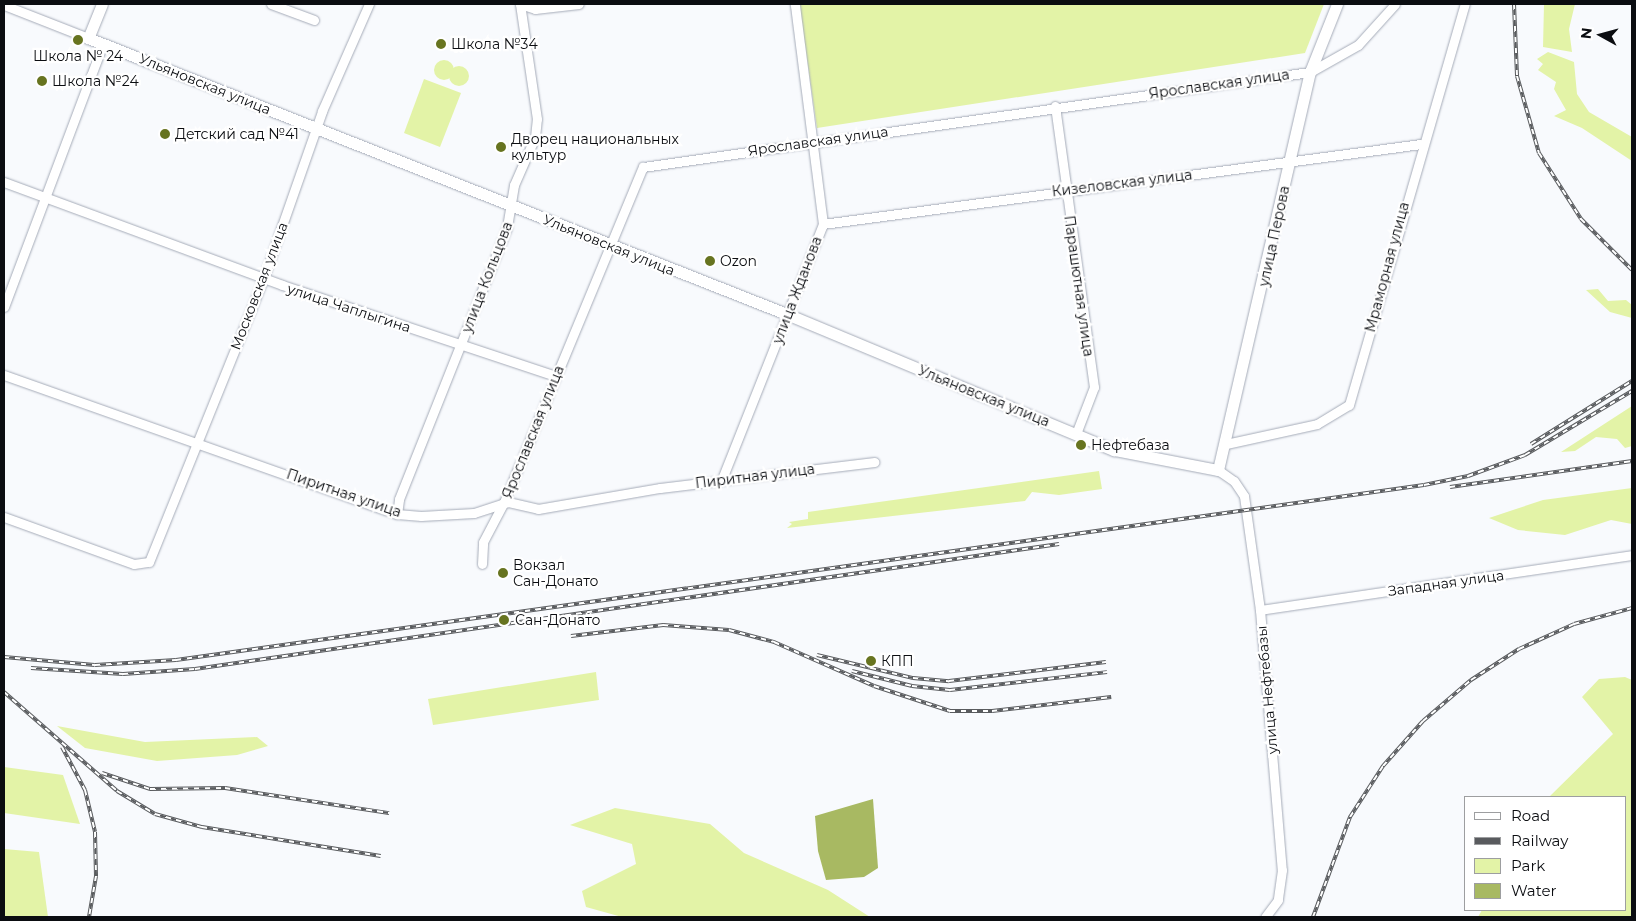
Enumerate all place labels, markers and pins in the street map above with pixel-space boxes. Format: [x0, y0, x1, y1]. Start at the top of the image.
marker: Школа № 24 [72, 34, 84, 46]
place label: Школа №34 [451, 36, 538, 52]
marker: Школа №34 [435, 38, 447, 50]
place label: Школа № 24 [33, 48, 123, 64]
place label: Школа №24 [52, 73, 139, 89]
marker: Школа №24 [36, 75, 48, 87]
place label: Детский сад №41 [175, 126, 299, 142]
marker: Детский сад №41 [159, 128, 171, 140]
place label: Дворец национальных культур [511, 131, 679, 164]
marker: Дворец национальных культур [495, 141, 507, 153]
place label: Ozon [720, 253, 757, 269]
marker: Ozon [704, 255, 716, 267]
place label: Нефтебаза [1091, 437, 1170, 453]
marker: Нефтебаза [1075, 439, 1087, 451]
place label: Вокзал Сан-Донато [513, 557, 598, 590]
marker: Вокзал Сан-Донато [497, 567, 509, 579]
place label: Сан-Донато [515, 612, 600, 628]
marker: Сан-Донато [497, 613, 511, 627]
place label: КПП [881, 653, 914, 669]
marker: КПП [865, 655, 877, 667]

